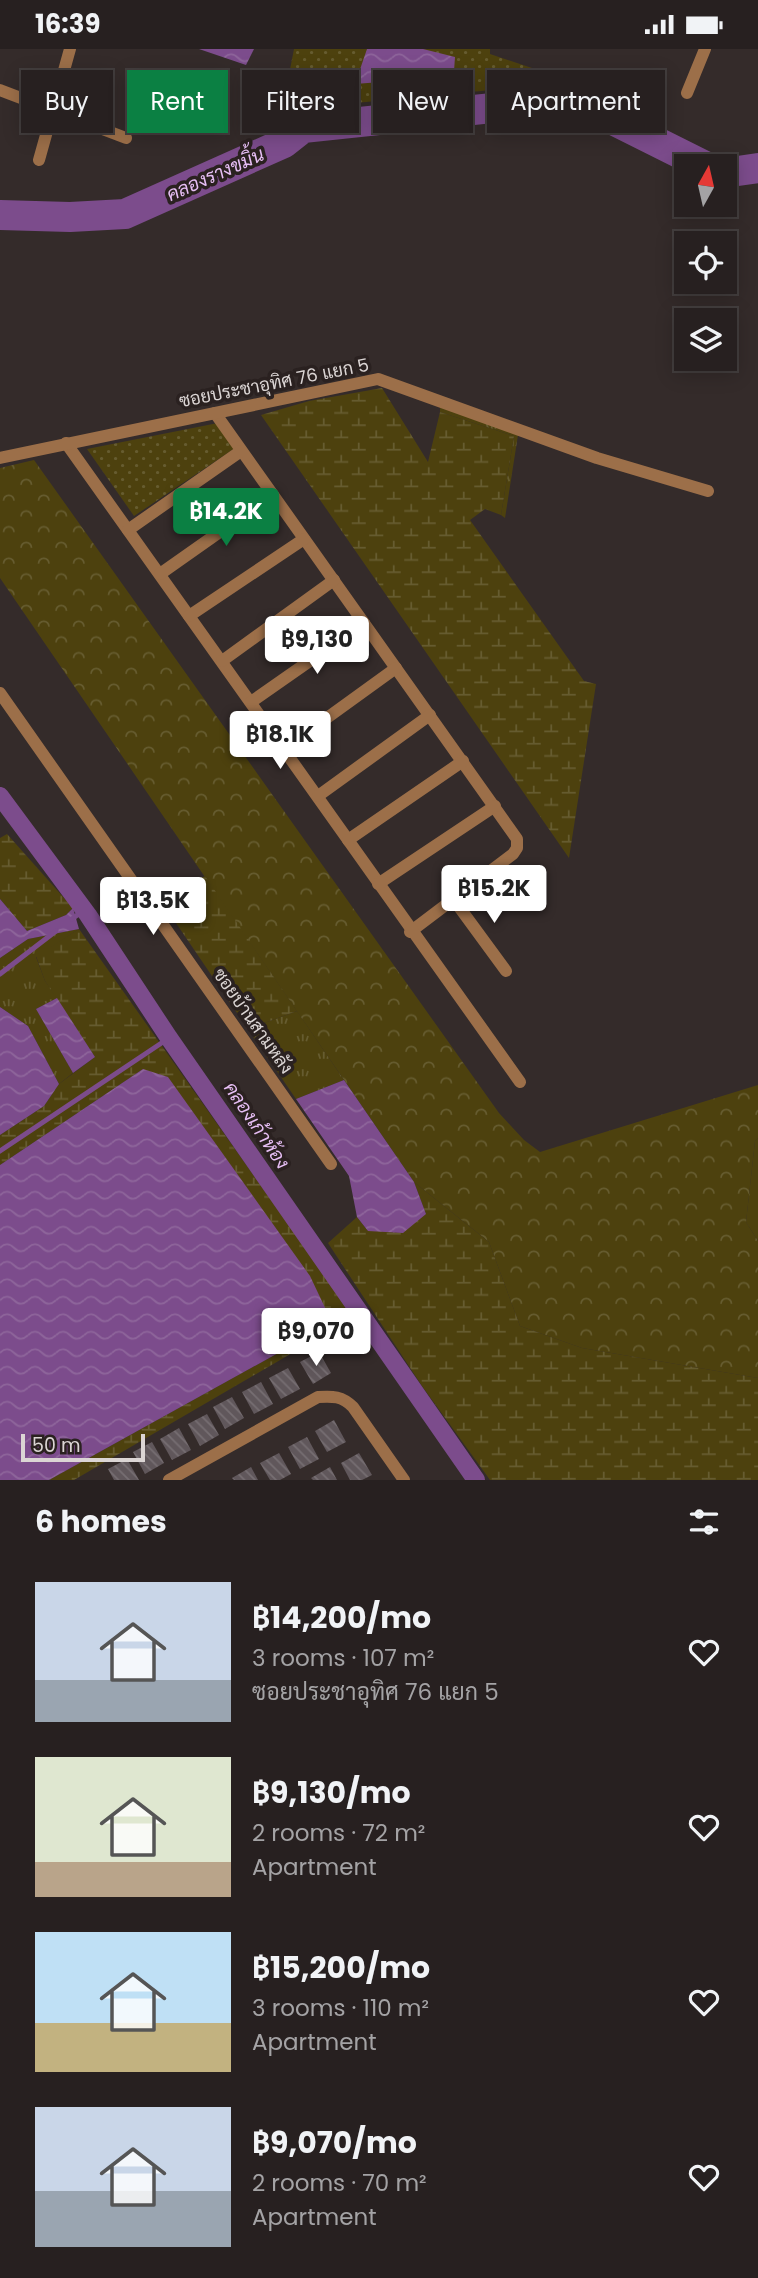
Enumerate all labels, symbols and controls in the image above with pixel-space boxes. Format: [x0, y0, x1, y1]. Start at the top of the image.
text: 16:39 [35, 6, 100, 42]
chip: Buy [21, 70, 113, 133]
chip: Rent [127, 70, 228, 133]
chip: Filters [242, 70, 359, 133]
chip: New [373, 70, 473, 133]
chip: Apartment [487, 70, 665, 133]
water label: คลองรางขมิ้น [160, 137, 268, 208]
north arrow [674, 154, 737, 217]
map controls [674, 154, 737, 371]
button: locate [674, 231, 737, 294]
button: layers [674, 308, 737, 371]
street label: ซอยประชาอุทิศ 76 แยก 5 [177, 352, 371, 413]
pin: ฿14.2K [169, 489, 283, 548]
text: ฿14.2K [189, 495, 263, 527]
pin: ฿9,130 [260, 617, 374, 676]
text: ฿9,130 [281, 623, 353, 655]
pin: ฿18.1K [223, 711, 337, 771]
text: ฿18.1K [246, 718, 314, 750]
pin: ฿15.2K [437, 865, 551, 925]
text: ฿15.2K [457, 872, 531, 904]
pin: ฿13.5K [96, 877, 210, 937]
text: ฿13.5K [116, 884, 190, 916]
street label: ซอยบ้านสามหลัง [208, 963, 299, 1079]
water label: คลองเก้าห้อง [217, 1076, 296, 1175]
pin: ฿9,070 [259, 1309, 373, 1368]
text: ฿9,070 [278, 1315, 354, 1347]
scale bar [21, 1431, 145, 1463]
text: 50 m [32, 1432, 81, 1459]
text: 6 homes [35, 1500, 167, 1543]
icon: filters [685, 1503, 723, 1541]
text: ฿14,200/mo [252, 1596, 431, 1639]
icon: home [91, 1610, 175, 1694]
icon: heart [685, 1633, 723, 1671]
text: 3 rooms · 107 m² [252, 1642, 434, 1674]
text: ซอยประชาอุทิศ 76 แยก 5 [252, 1676, 499, 1708]
text: ฿9,130/mo [252, 1771, 411, 1814]
icon: home [91, 1785, 175, 1869]
icon: heart [685, 1808, 723, 1846]
text: 2 rooms · 72 m² [252, 1817, 425, 1849]
text: Apartment [252, 1851, 377, 1883]
text: ฿15,200/mo [252, 1946, 430, 1989]
icon: home [91, 1960, 175, 2044]
icon: heart [685, 1983, 723, 2021]
text: 3 rooms · 110 m² [252, 1992, 429, 2024]
text: Apartment [252, 2026, 377, 2058]
text: ฿9,070/mo [252, 2121, 417, 2164]
icon: home [91, 2135, 175, 2219]
icon: heart [685, 2158, 723, 2196]
text: 2 rooms · 70 m² [252, 2167, 427, 2199]
text: Apartment [252, 2201, 377, 2233]

